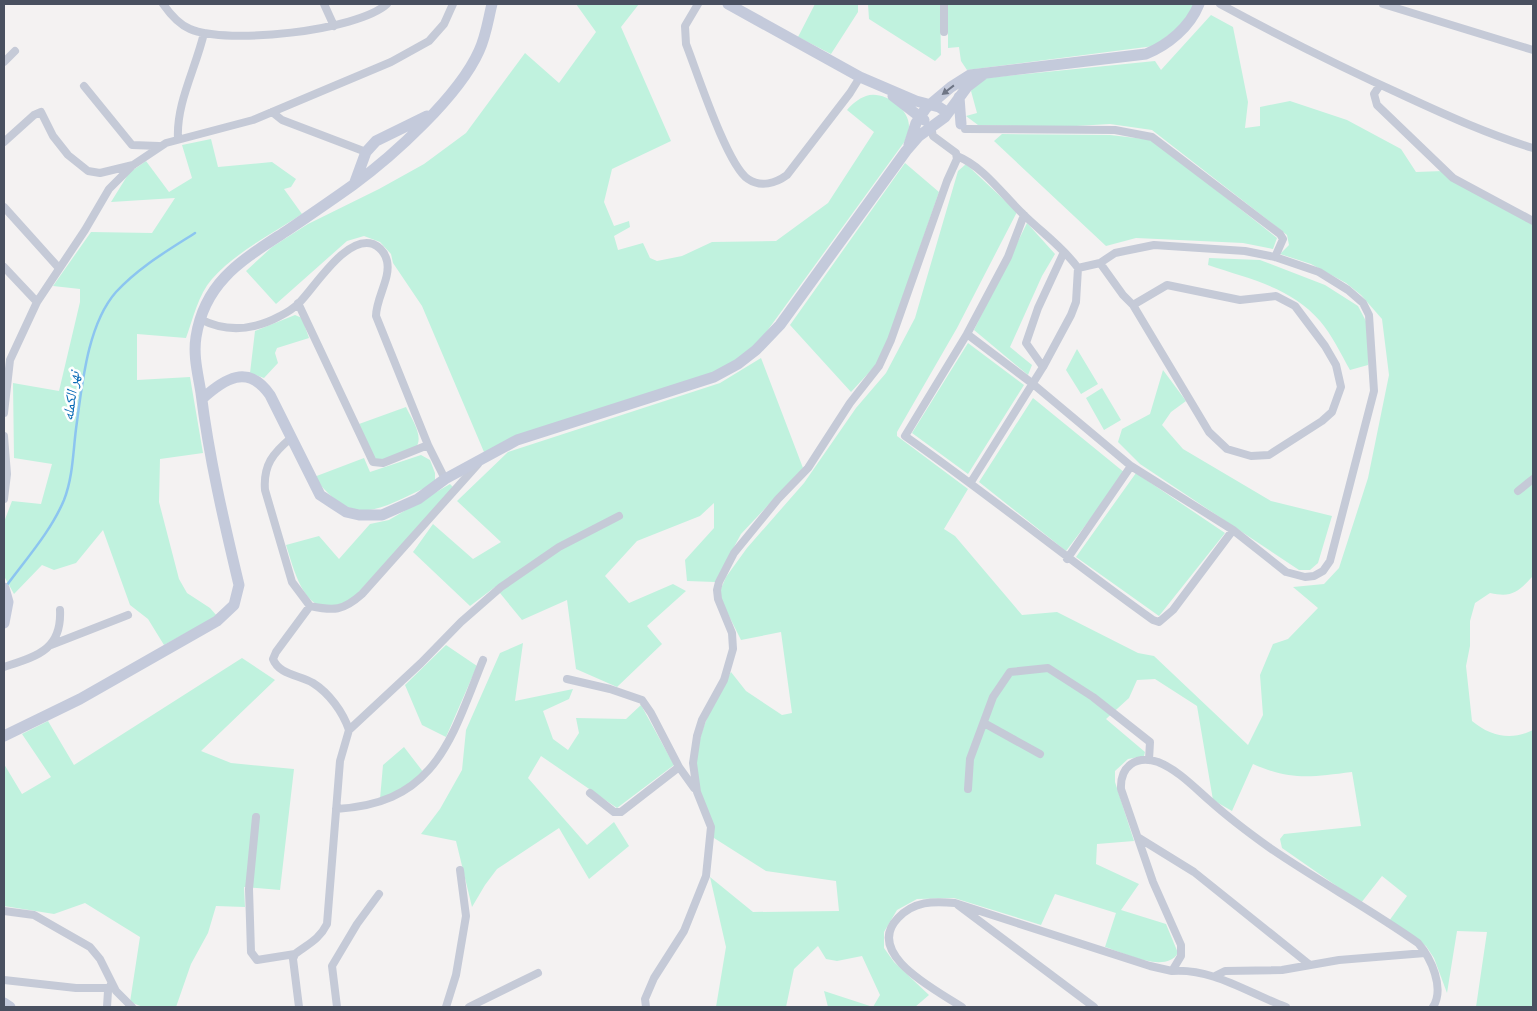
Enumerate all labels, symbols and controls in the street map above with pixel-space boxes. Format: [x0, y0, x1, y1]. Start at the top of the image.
one-way arrow [942, 84, 955, 95]
water label: نهر الكمله [57, 367, 85, 422]

